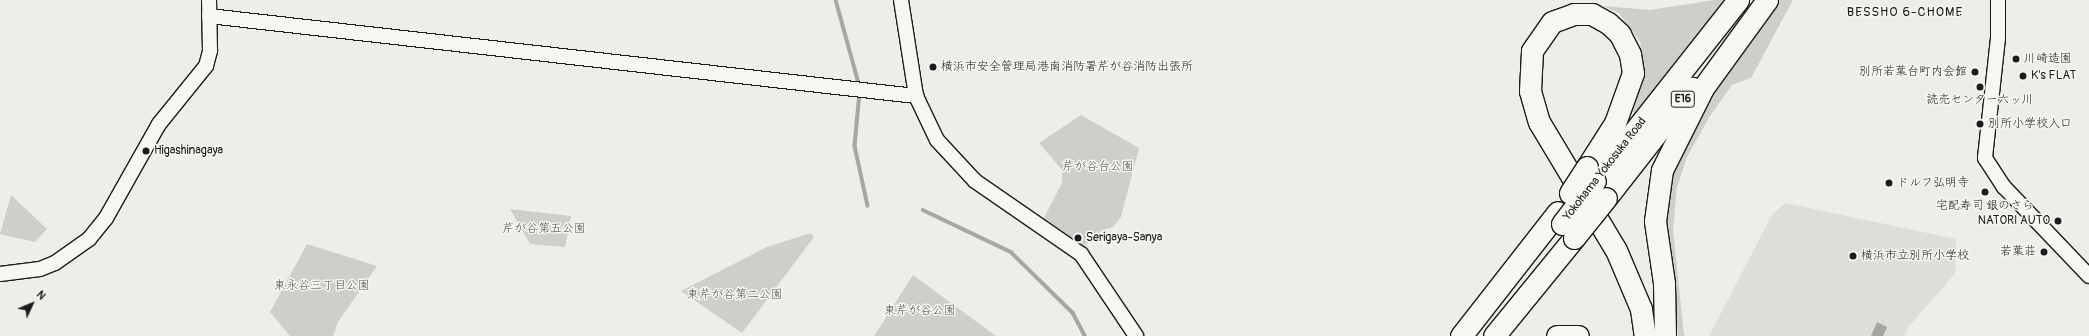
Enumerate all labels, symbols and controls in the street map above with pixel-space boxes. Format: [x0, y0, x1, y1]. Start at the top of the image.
district label: BESSHO 6-CHOME [1847, 4, 1963, 20]
place label: 川崎造園 [2024, 52, 2072, 66]
marker: 川崎造園 [2011, 54, 2021, 64]
place label: 横浜市安全管理局港南消防署芹が谷消防出張所 [941, 60, 1193, 74]
marker: 横浜市安全管理局港南消防署芹が谷消防出張所 [928, 62, 938, 72]
place label: 別所若葉台町内会館 [1859, 65, 1967, 79]
marker: 別所若葉台町内会館 [1970, 67, 1980, 77]
place label: K's FLAT [2031, 69, 2076, 83]
marker: K's FLAT [2018, 71, 2028, 81]
marker: 読売センター六ッ川 [1975, 82, 1985, 92]
road number: E16 [1670, 90, 1696, 108]
place label: 読売センター六ッ川 [1926, 93, 2034, 107]
street label: Yokohama Yokosuka Road [1560, 115, 1650, 223]
place label: 別所小学校入口 [1988, 117, 2072, 131]
marker: 別所小学校入口 [1975, 119, 1985, 129]
place label: Higashinagaya [154, 144, 223, 158]
marker: Higashinagaya [141, 146, 151, 156]
park label: 芹が谷台公園 [1062, 160, 1134, 174]
place label: ドルフ弘明寺 [1897, 176, 1969, 190]
marker: ドルフ弘明寺 [1884, 178, 1894, 188]
marker: 宅配寿司 銀のさら [1980, 187, 1990, 197]
place label: 宅配寿司 銀のさら [1936, 199, 2034, 213]
place label: NATORI AUTO [1978, 214, 2050, 228]
marker: NATORI AUTO [2053, 216, 2063, 226]
park label: 芹が谷第五公園 [502, 222, 586, 236]
place label: Serigaya-Sanya [1086, 231, 1162, 245]
marker: Serigaya-Sanya [1073, 233, 1083, 243]
place label: 若葉荘 [2000, 245, 2036, 259]
marker: 若葉荘 [2039, 247, 2049, 257]
place label: 横浜市立別所小学校 [1861, 249, 1969, 263]
marker: 横浜市立別所小学校 [1848, 251, 1858, 261]
park label: 東永谷三丁目公園 [274, 279, 370, 293]
north arrow [12, 284, 52, 324]
text: N [34, 288, 48, 303]
park label: 東芹が谷第二公園 [687, 288, 783, 302]
park label: 東芹が谷公園 [884, 304, 956, 318]

